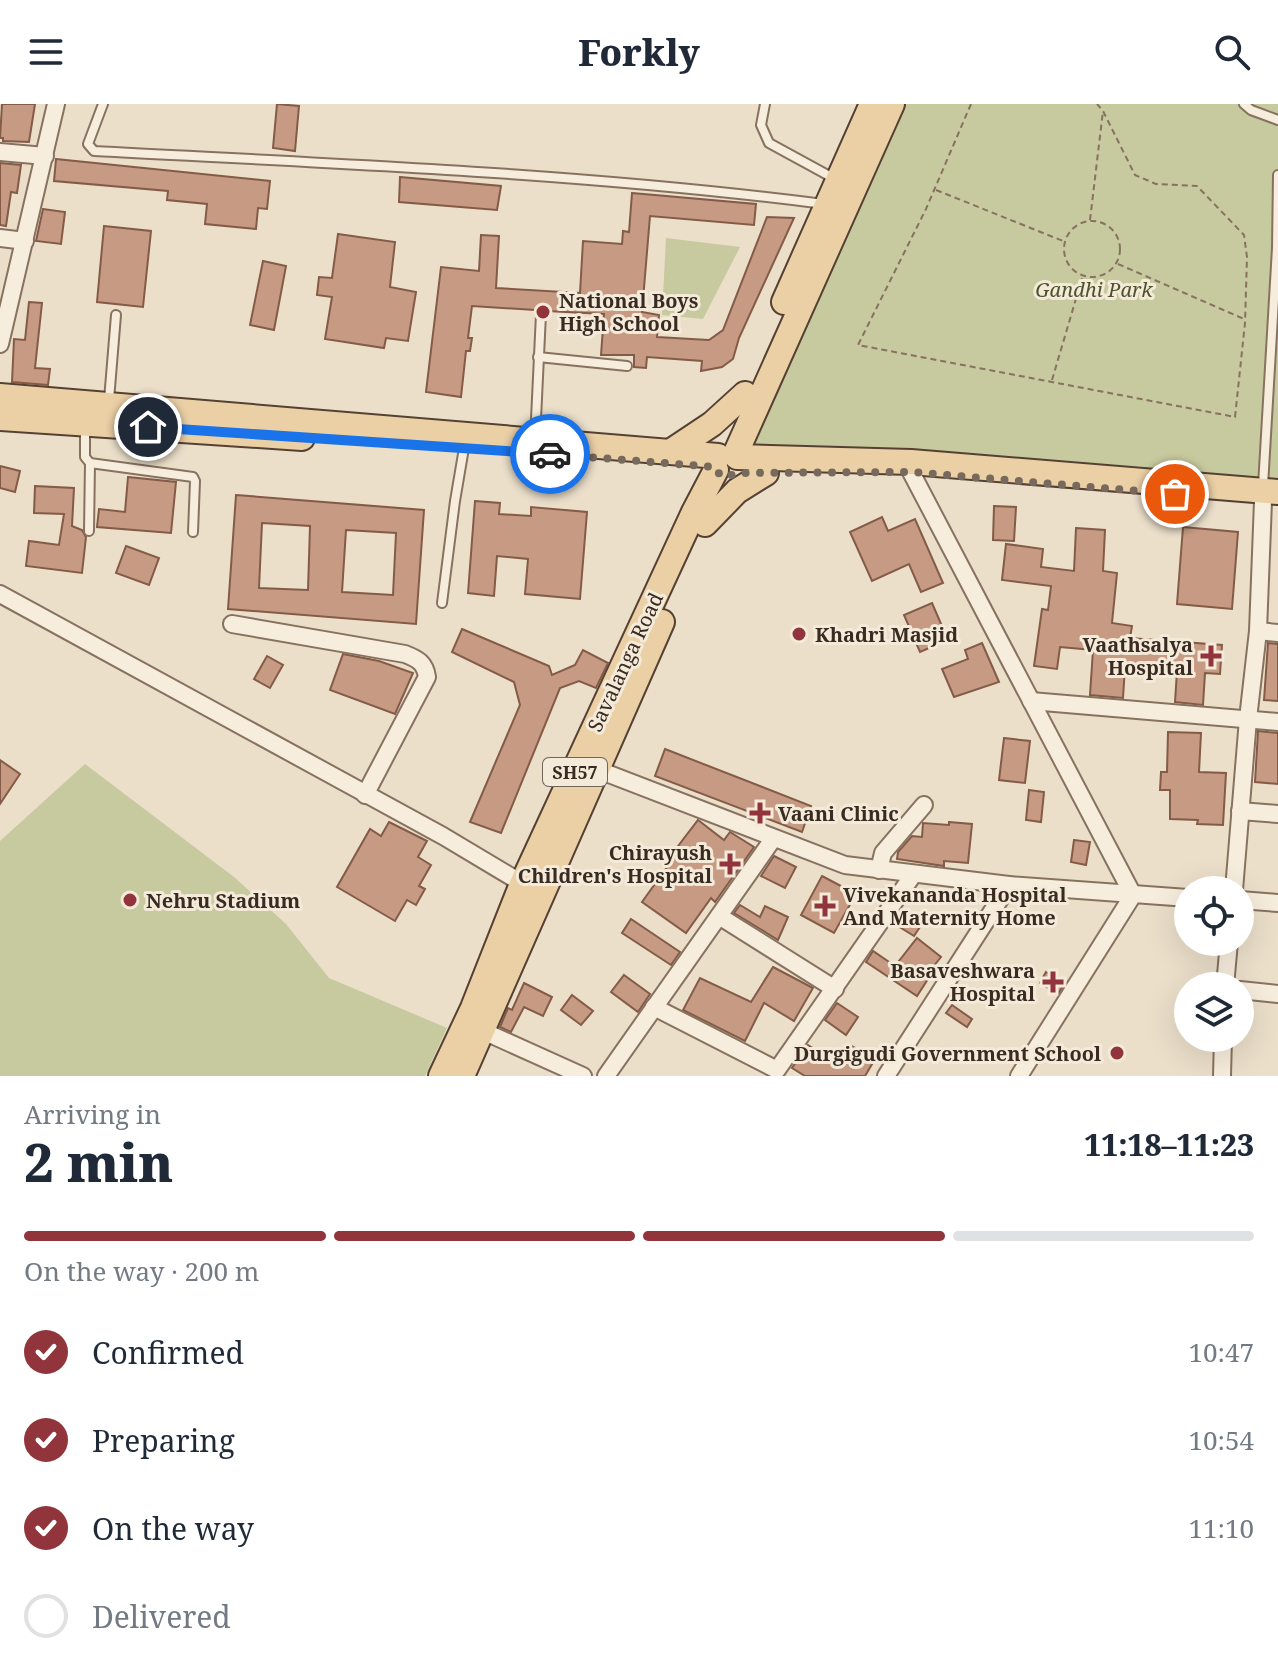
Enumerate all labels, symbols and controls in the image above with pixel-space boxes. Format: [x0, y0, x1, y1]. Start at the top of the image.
text: Forkly [578, 28, 700, 77]
icon: menu [24, 30, 68, 74]
icon: search [1210, 30, 1254, 74]
park label: Gandhi Park [1035, 276, 1153, 303]
place label: National Boys High School [559, 287, 698, 337]
marker: National Boys High School [534, 303, 552, 321]
pin [114, 393, 182, 461]
icon: home [126, 405, 170, 449]
courier [510, 414, 590, 494]
icon: car [528, 432, 572, 476]
pin [1141, 460, 1209, 528]
icon: bag [1153, 472, 1197, 516]
street label: Savalanga Road [581, 588, 669, 736]
place label: Khadri Masjid [815, 621, 958, 648]
marker: Khadri Masjid [790, 625, 808, 643]
place label: Vaathsalya Hospital [1083, 631, 1193, 681]
marker: Vaathsalya Hospital [1200, 645, 1222, 667]
road number: SH57 [543, 758, 607, 786]
place label: Vaani Clinic [778, 800, 899, 827]
marker: Vaani Clinic [749, 802, 771, 824]
place label: Chirayush Children's Hospital [518, 839, 712, 889]
marker: Chirayush Children's Hospital [719, 853, 741, 875]
map controls [1174, 876, 1254, 1052]
button: locate [1174, 876, 1254, 956]
place label: Vivekananda Hospital And Maternity Home [843, 881, 1067, 931]
place label: Nehru Stadium [146, 887, 301, 914]
marker: Nehru Stadium [121, 891, 139, 909]
marker: Vivekananda Hospital And Maternity Home [814, 895, 836, 917]
place label: Basaveshwara Hospital [890, 957, 1035, 1007]
marker: Basaveshwara Hospital [1042, 971, 1064, 993]
button: layers [1174, 972, 1254, 1052]
place label: Durgigudi Government School [794, 1040, 1101, 1067]
marker: Durgigudi Government School [1108, 1044, 1126, 1062]
text: Arriving in [24, 1096, 161, 1132]
text: 11:18–11:23 [1084, 1124, 1254, 1165]
text: 2 min [24, 1126, 173, 1197]
text: On the way · 200 m [24, 1253, 259, 1289]
icon: check [24, 1330, 68, 1374]
text: Confirmed [92, 1332, 244, 1373]
text: 10:47 [1188, 1334, 1254, 1370]
icon: check [24, 1418, 68, 1462]
text: Preparing [92, 1420, 235, 1461]
text: 10:54 [1188, 1422, 1254, 1458]
icon: check [24, 1506, 68, 1550]
text: On the way [92, 1508, 254, 1549]
text: 11:10 [1188, 1510, 1254, 1546]
text: Delivered [92, 1596, 231, 1637]

